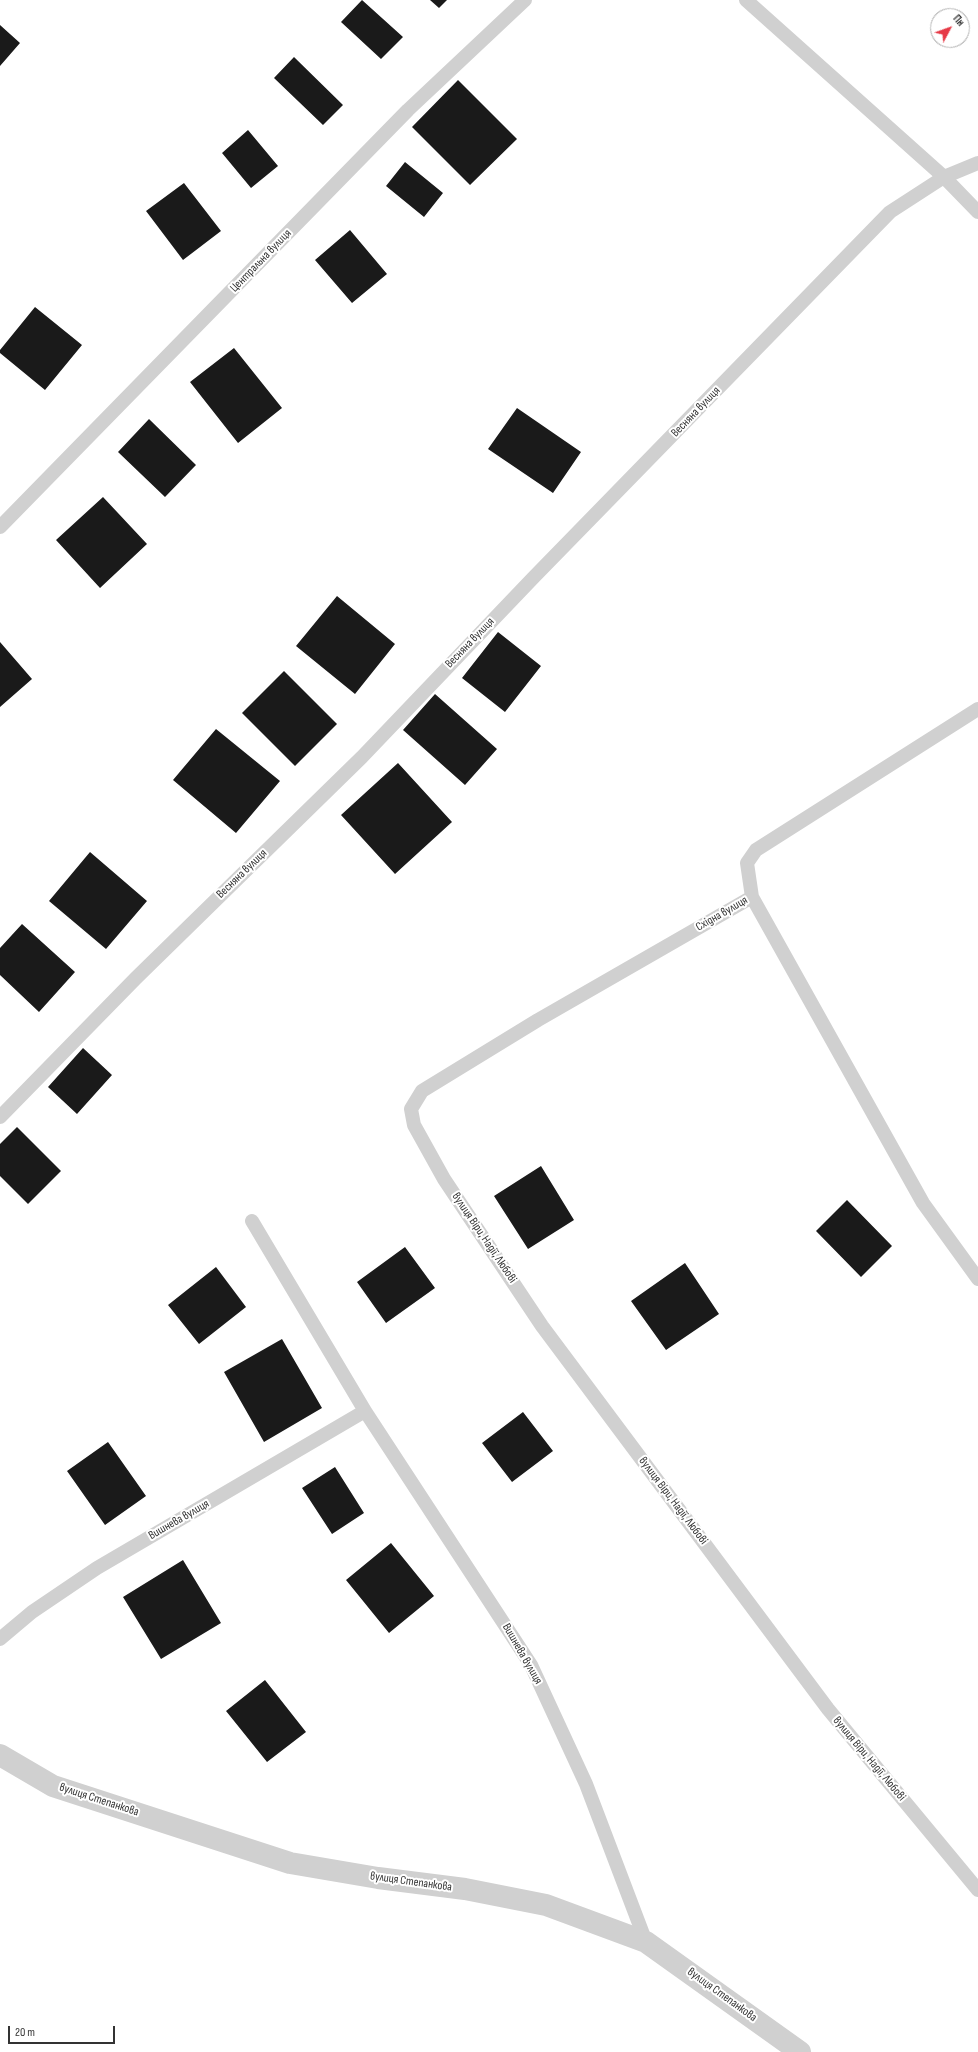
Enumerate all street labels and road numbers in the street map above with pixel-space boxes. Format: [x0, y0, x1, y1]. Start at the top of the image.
street label: Центральна вулиця [227, 226, 295, 296]
street label: Весняна вулиця [668, 384, 724, 440]
street label: Весняна вулиця [442, 615, 498, 671]
street label: Весняна вулиця [214, 846, 270, 902]
street label: Східна вулиця [693, 893, 751, 935]
street label: вулиця Віри, Надії, Любові [448, 1190, 520, 1286]
street label: вулиця Віри, Надії, Любові [635, 1454, 711, 1548]
street label: Вишнева вулиця [146, 1497, 212, 1543]
street label: Вишнева вулиця [499, 1621, 545, 1687]
street label: вулиця Віри, Надії, Любові [830, 1714, 908, 1804]
street label: вулиця Степанкова [58, 1780, 140, 1820]
street label: вулиця Степанкова [369, 1869, 453, 1895]
street label: вулиця Степанкова [684, 1965, 760, 2025]

